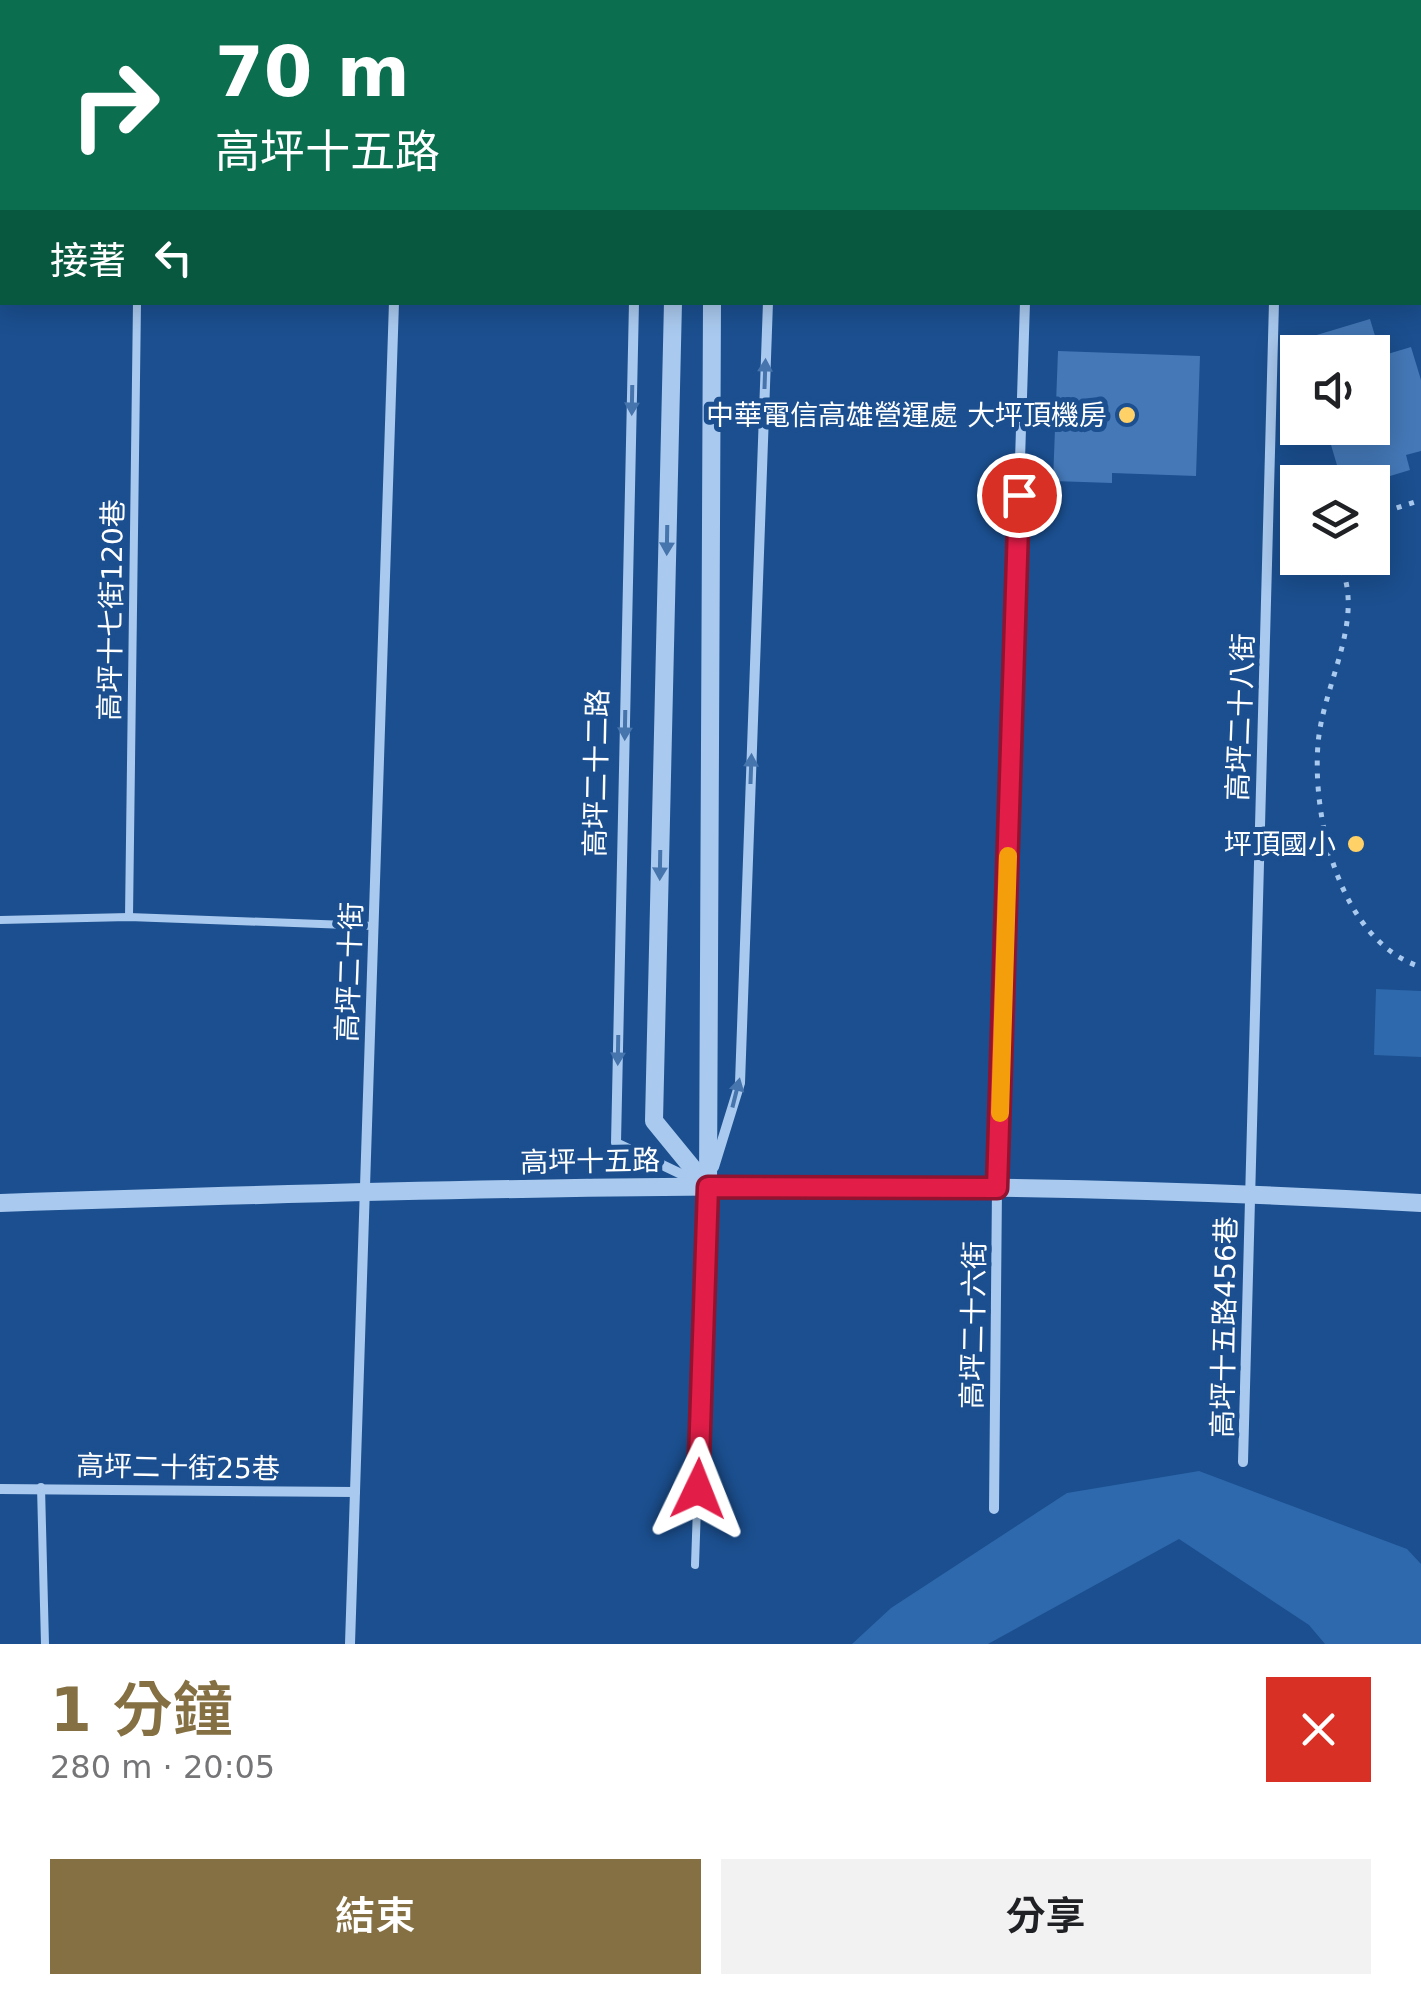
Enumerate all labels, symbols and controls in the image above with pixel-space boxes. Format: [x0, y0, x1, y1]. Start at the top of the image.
text: 70 m [215, 31, 410, 113]
icon: right [50, 40, 180, 170]
text: 高坪十五路 [215, 125, 440, 178]
icon: left [146, 230, 201, 285]
text: 接著 [50, 239, 126, 283]
map controls [1280, 335, 1390, 575]
button: sound [1280, 335, 1390, 445]
one-way arrow [758, 358, 774, 390]
one-way arrow [623, 384, 639, 416]
place label: 中華電信高雄營運處 大坪頂機房 [706, 399, 1107, 432]
marker: 中華電信高雄營運處 大坪頂機房 [1116, 404, 1138, 426]
pin [977, 453, 1062, 538]
button: layers [1280, 465, 1390, 575]
icon: arrive [992, 468, 1047, 523]
street label: 高坪十七街120巷 [93, 499, 130, 721]
one-way arrow [659, 524, 675, 556]
street label: 高坪二十八街 [1221, 632, 1260, 802]
street label: 高坪二十二路 [579, 689, 614, 857]
one-way arrow [617, 709, 633, 741]
one-way arrow [744, 753, 760, 785]
place label: 坪頂國小 [1224, 828, 1336, 861]
marker: 坪頂國小 [1345, 833, 1367, 855]
one-way arrow [651, 849, 667, 881]
street label: 高坪二十街 [331, 901, 368, 1043]
one-way arrow [610, 1034, 626, 1066]
one-way arrow [728, 1077, 744, 1108]
street label: 高坪十五路 [520, 1144, 660, 1179]
street label: 高坪十五路456巷 [1206, 1216, 1243, 1438]
street label: 高坪二十六街 [956, 1241, 991, 1409]
position arrow [646, 1437, 750, 1541]
street label: 高坪二十街25巷 [76, 1449, 280, 1486]
text: 1 分鐘 [50, 1675, 233, 1745]
button: close [1266, 1677, 1371, 1782]
text: 280 m · 20:05 [50, 1748, 275, 1786]
button: 結束 [50, 1859, 701, 1974]
button: 分享 [721, 1859, 1371, 1974]

